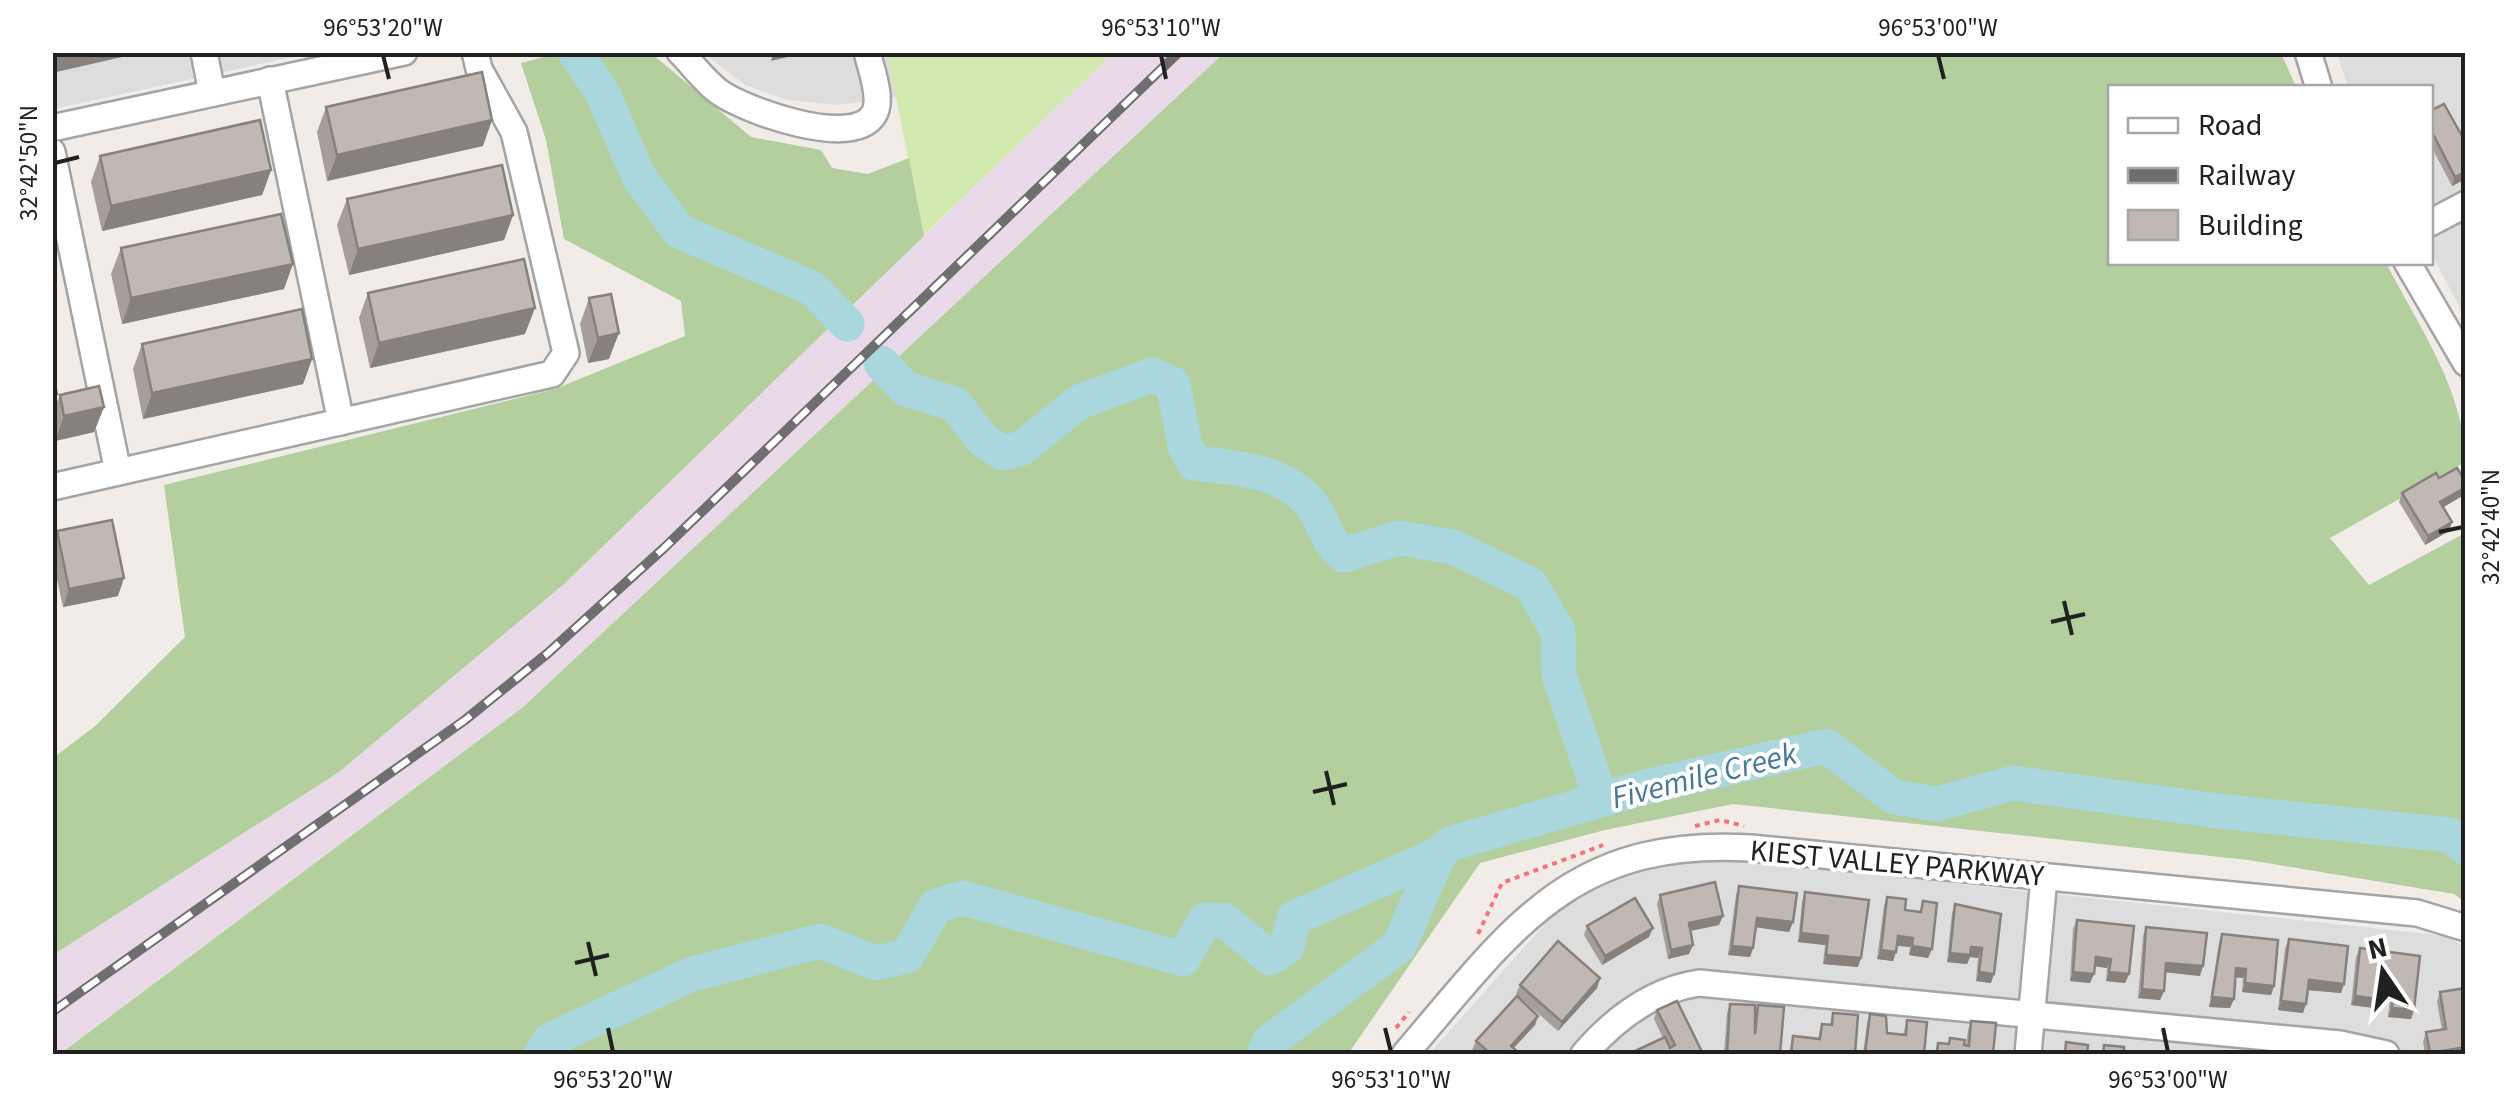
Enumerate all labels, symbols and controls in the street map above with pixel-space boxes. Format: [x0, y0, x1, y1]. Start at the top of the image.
text: 96°53'20"W [323, 10, 443, 46]
text: 96°53'10"W [1101, 10, 1221, 46]
text: 96°53'00"W [1878, 10, 1998, 46]
legend [2108, 85, 2433, 265]
text: Road [2198, 104, 2262, 147]
text: 32°42'50"N [11, 105, 47, 221]
text: Railway [2198, 154, 2296, 197]
text: Building [2198, 204, 2303, 247]
text: 32°42'40"N [2473, 469, 2509, 585]
water label: Fivemile Creek [1607, 731, 1802, 821]
street label: KIEST VALLEY PARKWAY [1748, 829, 2046, 898]
north arrow [2333, 922, 2433, 1022]
text: N [2364, 927, 2391, 970]
text: 96°53'20"W [553, 1062, 673, 1098]
text: 96°53'10"W [1331, 1062, 1451, 1098]
text: 96°53'00"W [2108, 1062, 2228, 1098]

